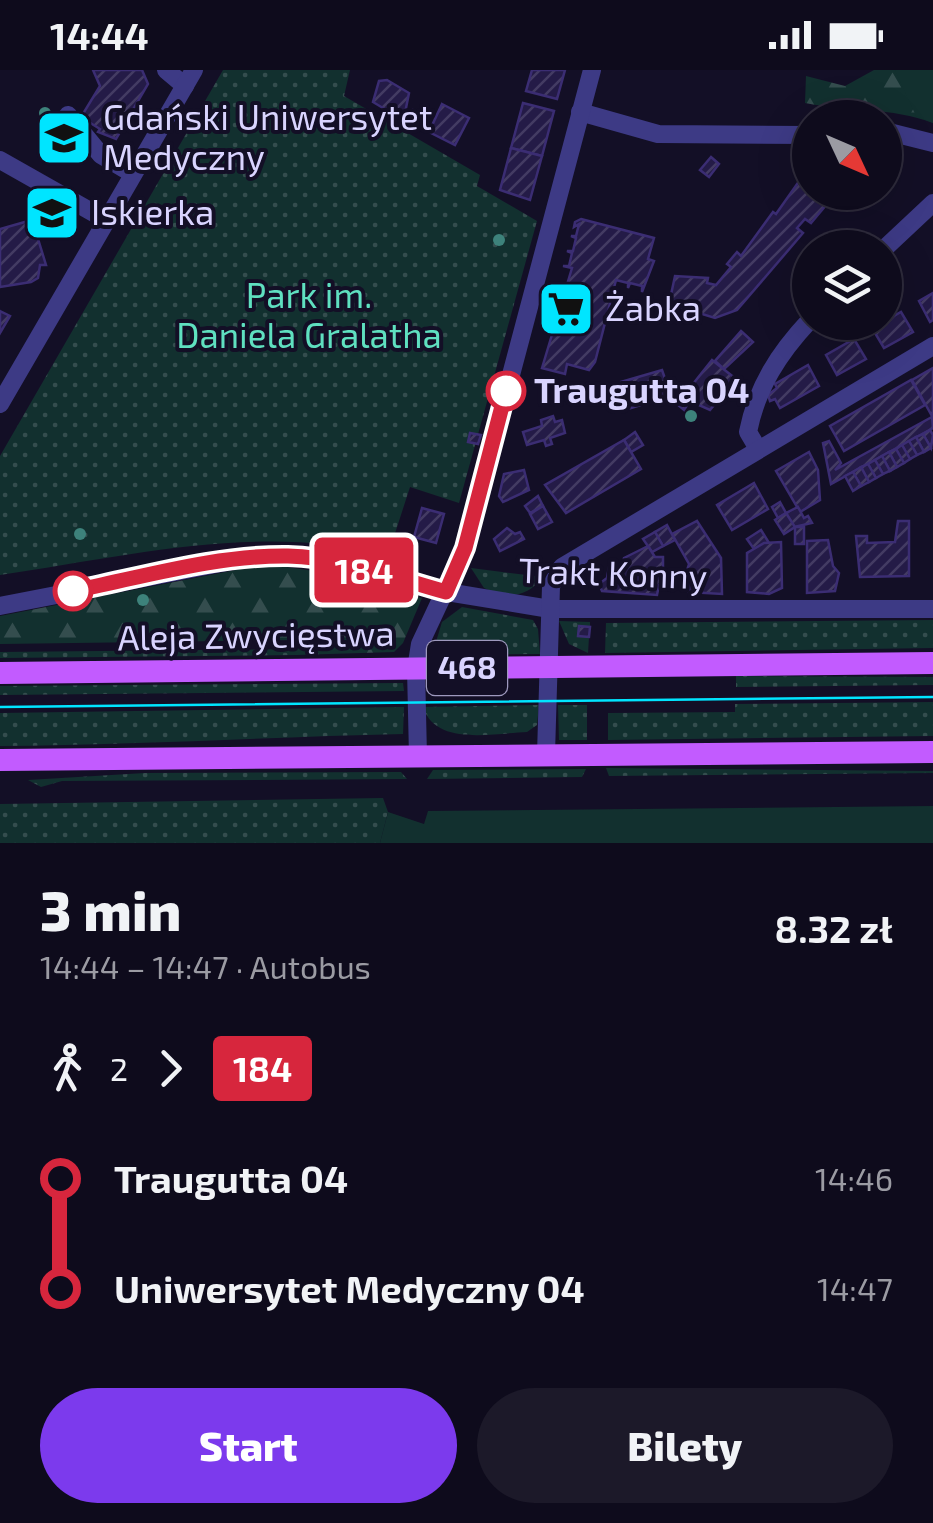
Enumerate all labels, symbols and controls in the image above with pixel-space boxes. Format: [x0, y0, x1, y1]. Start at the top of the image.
text: 14:44 [50, 12, 149, 58]
place label: Gdański Uniwersytet Medyczny [103, 95, 432, 177]
north arrow [792, 100, 902, 210]
map controls [792, 100, 902, 340]
school or university icon: Gdański Uniwersytet Medyczny [34, 108, 94, 168]
school or university icon: Iskierka [22, 183, 82, 243]
place label: Iskierka [91, 190, 214, 232]
button: layers [792, 230, 902, 340]
park label: Park im. Daniela Gralatha [176, 273, 442, 355]
supermarket icon: Żabka [536, 279, 596, 339]
place label: Żabka [605, 286, 701, 328]
place label: Traugutta 04 [534, 368, 750, 410]
marker: Traugutta 04 [487, 372, 525, 410]
line badge: 184 [306, 538, 422, 602]
street label: Trakt Konny [518, 548, 708, 596]
text: 184 [334, 549, 394, 591]
unlabelled marker [54, 572, 92, 610]
street label: Aleja Zwycięstwa [117, 611, 395, 657]
road number: 468 [427, 641, 507, 695]
text: 3 min [40, 876, 181, 942]
text: 8.32 zł [775, 905, 893, 951]
text: 14:44 – 14:47 · Autobus [40, 947, 371, 985]
icon: walk [40, 1041, 95, 1096]
icon: forward [143, 1041, 198, 1096]
text: 184 [233, 1047, 292, 1089]
text: 2 [110, 1049, 128, 1087]
text: Traugutta 04 [114, 1155, 348, 1201]
text: 14:46 [815, 1159, 893, 1197]
text: Uniwersytet Medyczny 04 [114, 1265, 585, 1311]
text: 14:47 [817, 1269, 893, 1307]
button: Start [40, 1388, 457, 1503]
button: Bilety [477, 1388, 893, 1503]

